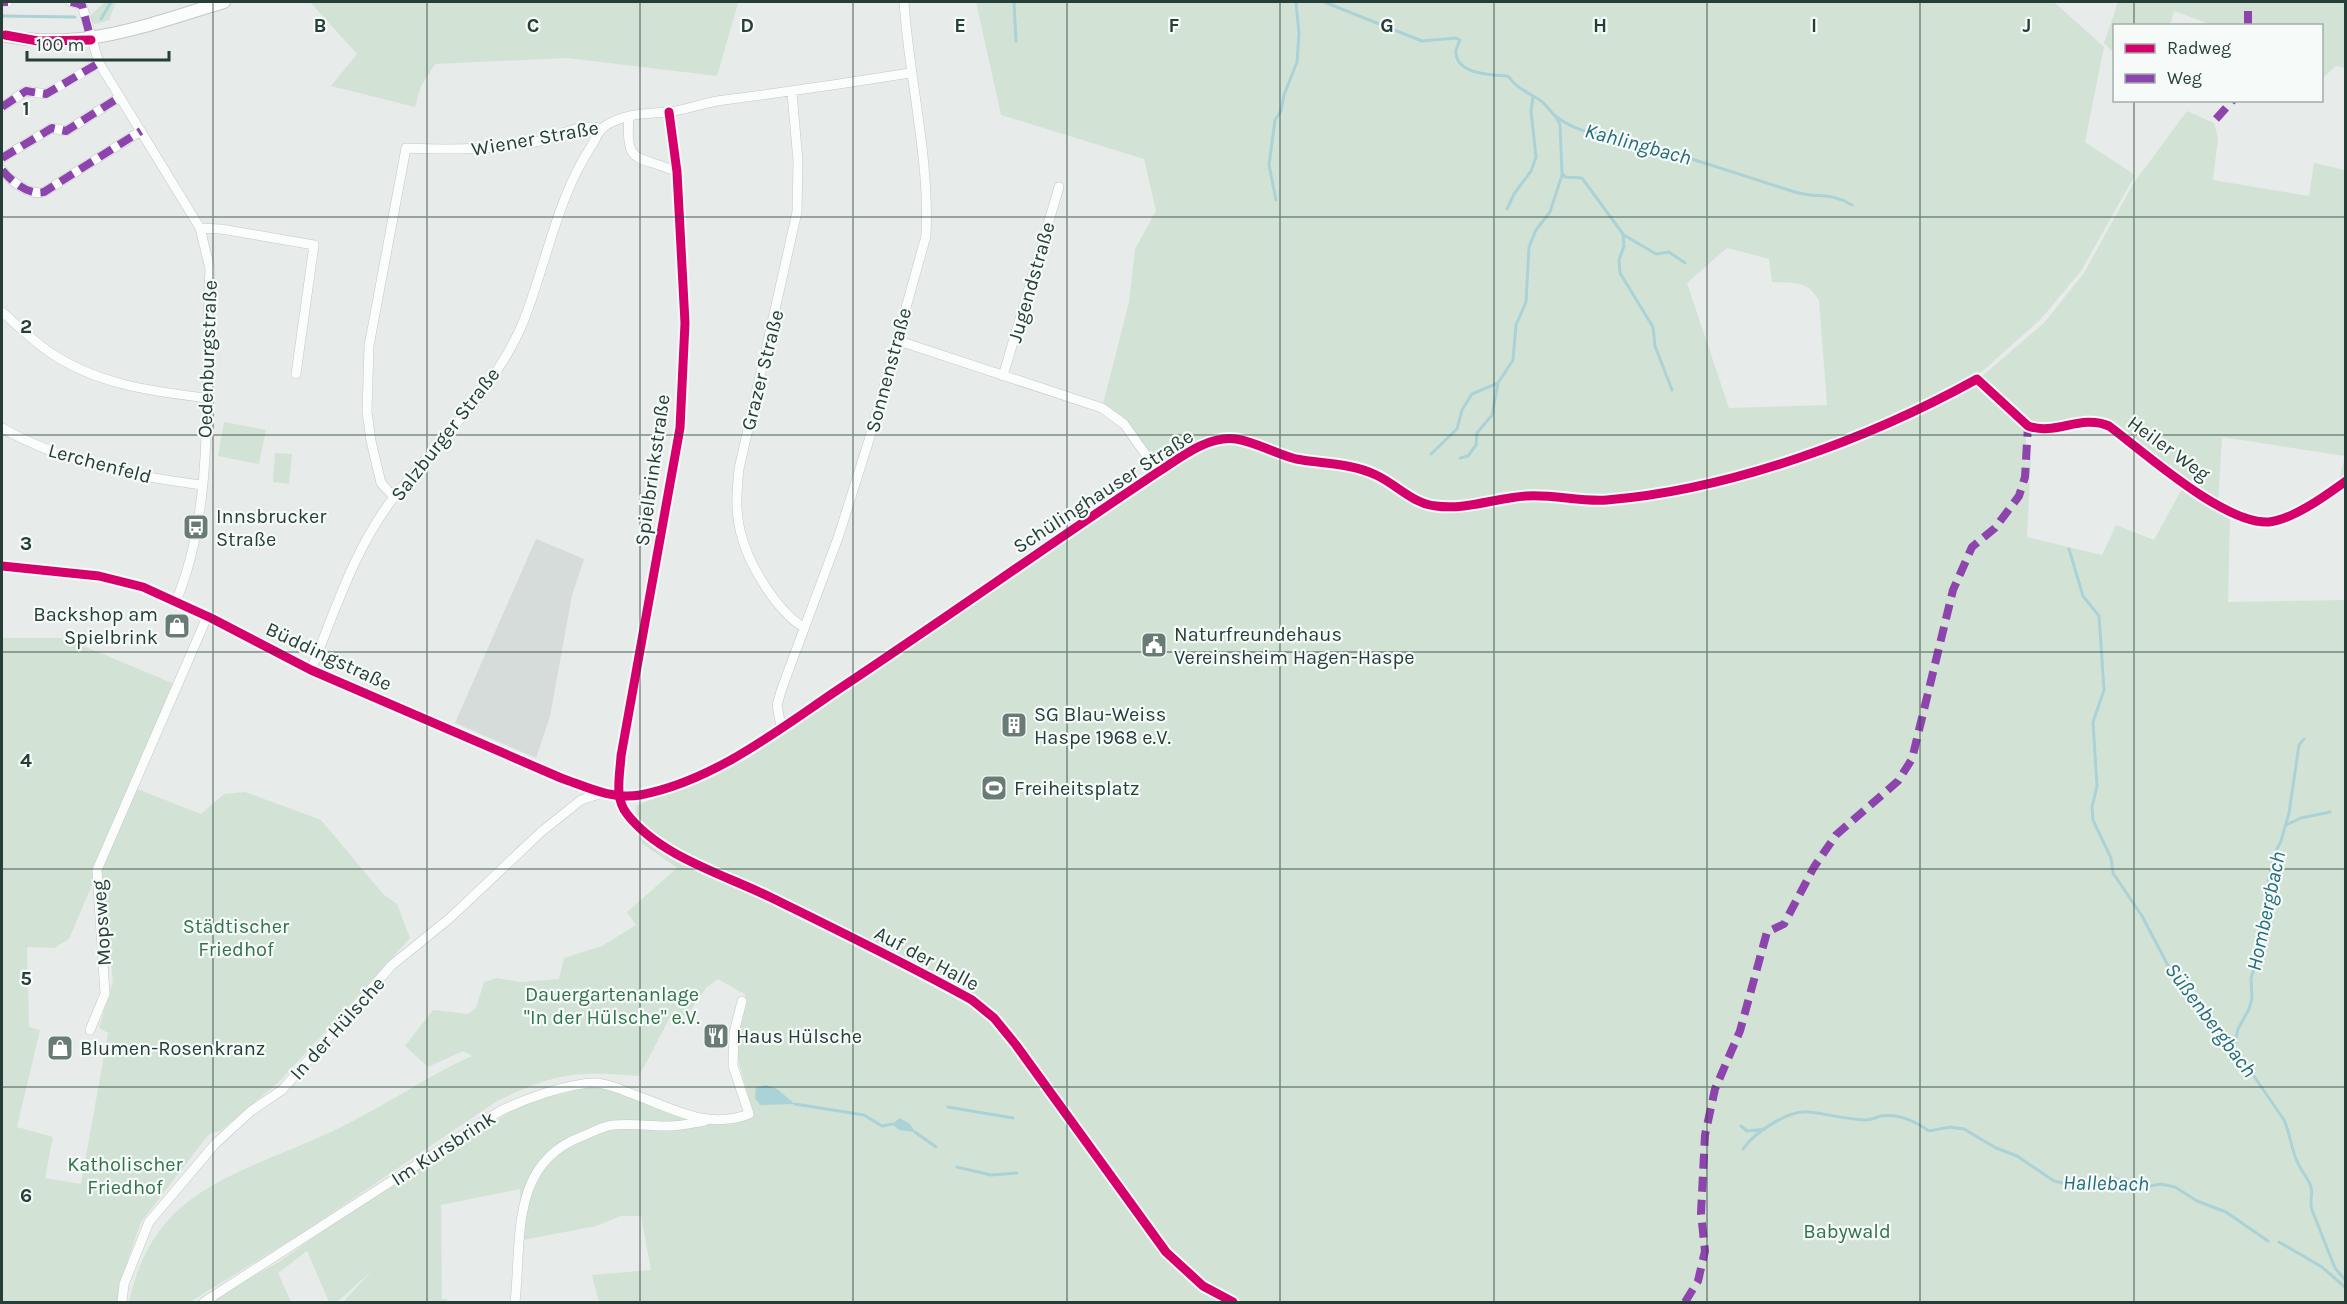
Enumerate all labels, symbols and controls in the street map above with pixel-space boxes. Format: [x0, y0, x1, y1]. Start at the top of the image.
text: B [314, 14, 326, 37]
text: C [527, 14, 539, 37]
text: D [740, 14, 754, 37]
text: E [954, 14, 966, 37]
text: F [1169, 14, 1180, 37]
text: G [1380, 14, 1394, 37]
text: H [1593, 14, 1607, 37]
text: I [1811, 14, 1817, 37]
text: J [2023, 14, 2031, 37]
scale bar [27, 24, 170, 62]
legend [2113, 24, 2323, 102]
text: 100 m [36, 34, 84, 56]
text: Radweg [2167, 37, 2231, 59]
text: Weg [2167, 67, 2202, 89]
text: 1 [22, 97, 30, 120]
street label: Wiener Straße [470, 116, 601, 161]
water label: Kahlingbach [1582, 118, 1694, 170]
street label: Jugendstraße [1003, 219, 1060, 345]
street label: Oedenburgstraße [193, 279, 222, 439]
street label: Sonnenstraße [861, 305, 916, 435]
street label: Grazer Straße [736, 308, 789, 433]
text: 2 [20, 315, 32, 338]
street label: Salzburger Straße [386, 363, 505, 506]
street label: Spielbrinkstraße [630, 393, 675, 547]
street label: Heiler Weg [2123, 411, 2214, 486]
street label: Schülinghauser Straße [1009, 425, 1198, 558]
street label: Lerchenfeld [46, 439, 154, 488]
place label: Innsbrucker Straße [216, 505, 327, 551]
bus stop icon: Innsbrucker Straße [181, 512, 211, 542]
text: 3 [20, 532, 32, 555]
place label: Backshop am Spielbrink [33, 603, 158, 649]
shop icon: Backshop am Spielbrink [162, 611, 192, 641]
street label: Büddingstraße [262, 617, 395, 696]
place label: Naturfreundehaus Vereinsheim Hagen-Haspe [1174, 623, 1415, 669]
public building icon: Naturfreundehaus Vereinsheim Hagen-Haspe [1139, 630, 1169, 660]
place label: SG Blau-Weiss Haspe 1968 e.V. [1034, 703, 1171, 749]
building icon: SG Blau-Weiss Haspe 1968 e.V. [999, 710, 1029, 740]
text: 4 [20, 749, 32, 772]
sports icon: Freiheitsplatz [979, 773, 1009, 803]
place label: Freiheitsplatz [1014, 777, 1140, 800]
water label: Hombergbach [2242, 849, 2290, 973]
street label: Mopsweg [87, 879, 116, 967]
park label: Städtischer Friedhof [183, 915, 290, 961]
street label: Auf der Halle [871, 921, 983, 996]
water label: Süßenbergbach [2160, 958, 2262, 1082]
text: 5 [20, 967, 32, 990]
street label: In der Hülsche [285, 972, 390, 1085]
park label: Dauergartenanlage "In der Hülsche" e.V. [524, 983, 700, 1029]
restaurant icon: Haus Hülsche [701, 1021, 731, 1051]
place label: Haus Hülsche [736, 1025, 862, 1048]
shop icon: Blumen-Rosenkranz [45, 1033, 75, 1063]
place label: Blumen-Rosenkranz [80, 1037, 265, 1060]
street label: Im Kursbrink [387, 1106, 500, 1191]
park label: Katholischer Friedhof [67, 1153, 184, 1199]
water label: Hallebach [2063, 1170, 2149, 1196]
text: 6 [20, 1184, 32, 1207]
park label: Babywald [1803, 1220, 1891, 1243]

